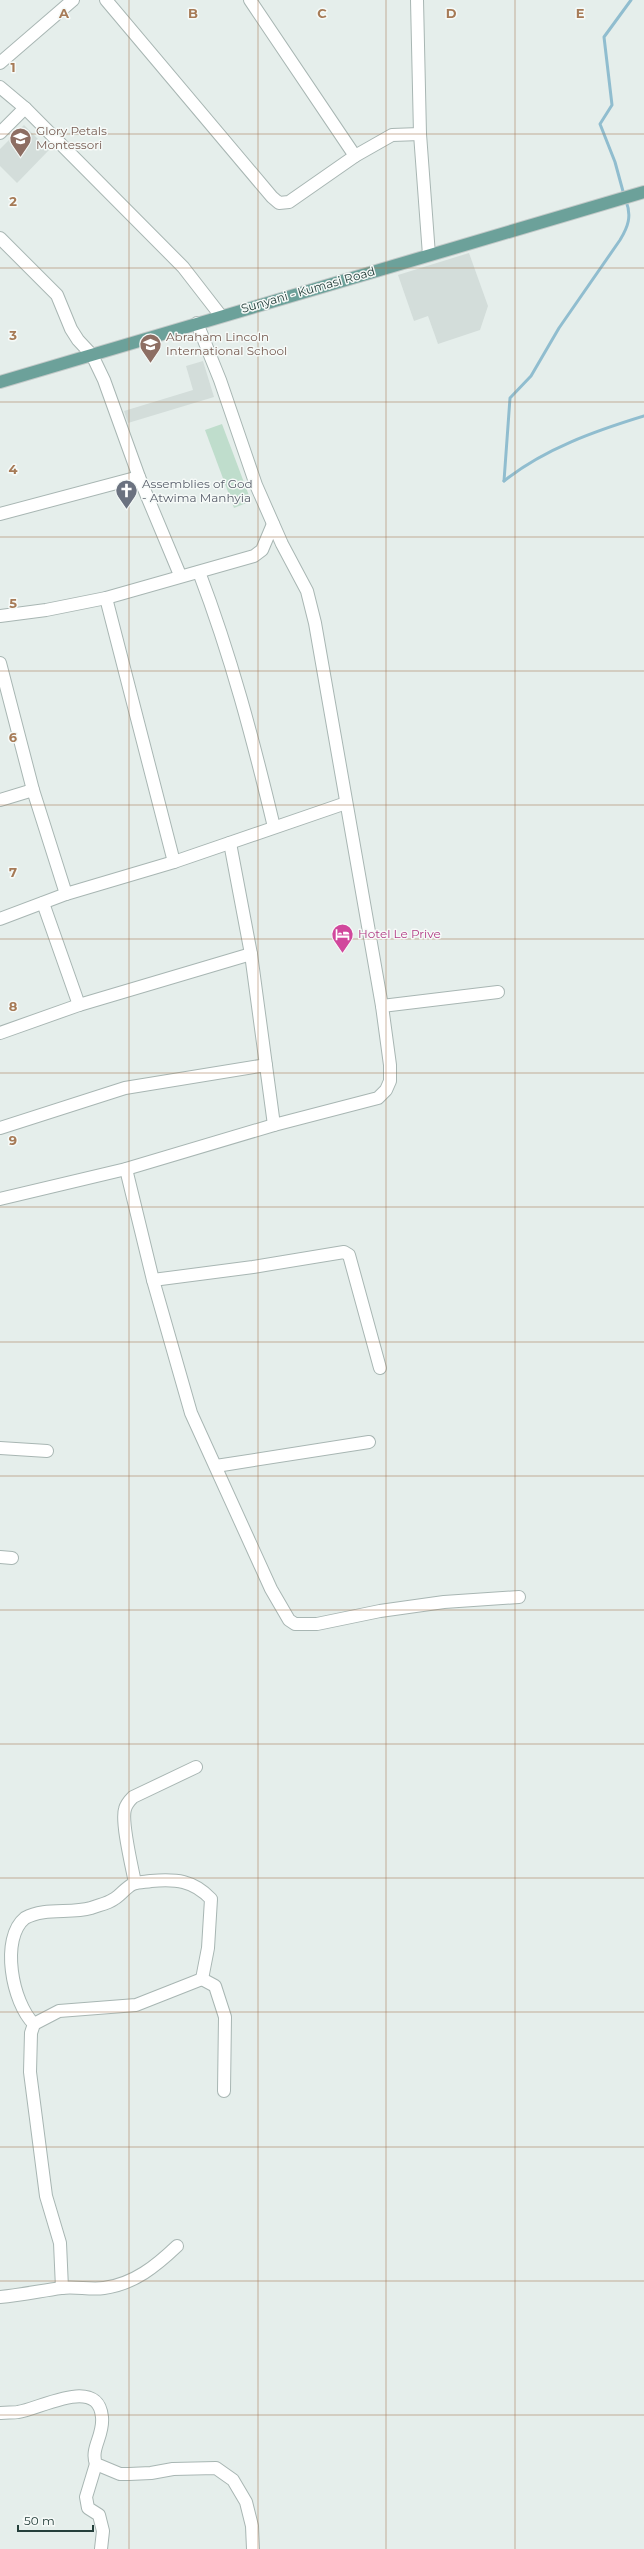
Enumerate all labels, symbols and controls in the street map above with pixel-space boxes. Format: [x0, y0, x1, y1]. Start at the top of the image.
text: A [58, 5, 70, 21]
text: B [188, 5, 198, 21]
text: C [317, 5, 327, 21]
text: D [446, 5, 457, 21]
text: E [576, 5, 585, 21]
text: 1 [10, 59, 16, 75]
place label: Glory Petals Montessori [36, 123, 107, 152]
school or university icon: Glory Petals Montessori [8, 125, 34, 158]
text: 2 [9, 193, 17, 209]
street label: Sunyani - Kumasi Road [239, 263, 377, 316]
text: 3 [8, 327, 17, 343]
place label: Abraham Lincoln International School [166, 329, 287, 358]
school or university icon: Abraham Lincoln International School [137, 331, 163, 364]
text: 4 [9, 461, 18, 477]
place label: Assemblies of God - Atwima Manhyia [142, 476, 253, 505]
church icon: Assemblies of God - Atwima Manhyia [113, 478, 139, 511]
text: 5 [9, 595, 17, 611]
text: 6 [9, 729, 18, 745]
text: 7 [9, 864, 17, 880]
hotel icon: Hotel Le Prive [330, 921, 356, 954]
place label: Hotel Le Prive [358, 926, 441, 941]
text: 8 [9, 998, 18, 1014]
text: 9 [9, 1132, 17, 1148]
scale bar [18, 2507, 93, 2533]
text: 50 m [24, 2513, 55, 2528]

